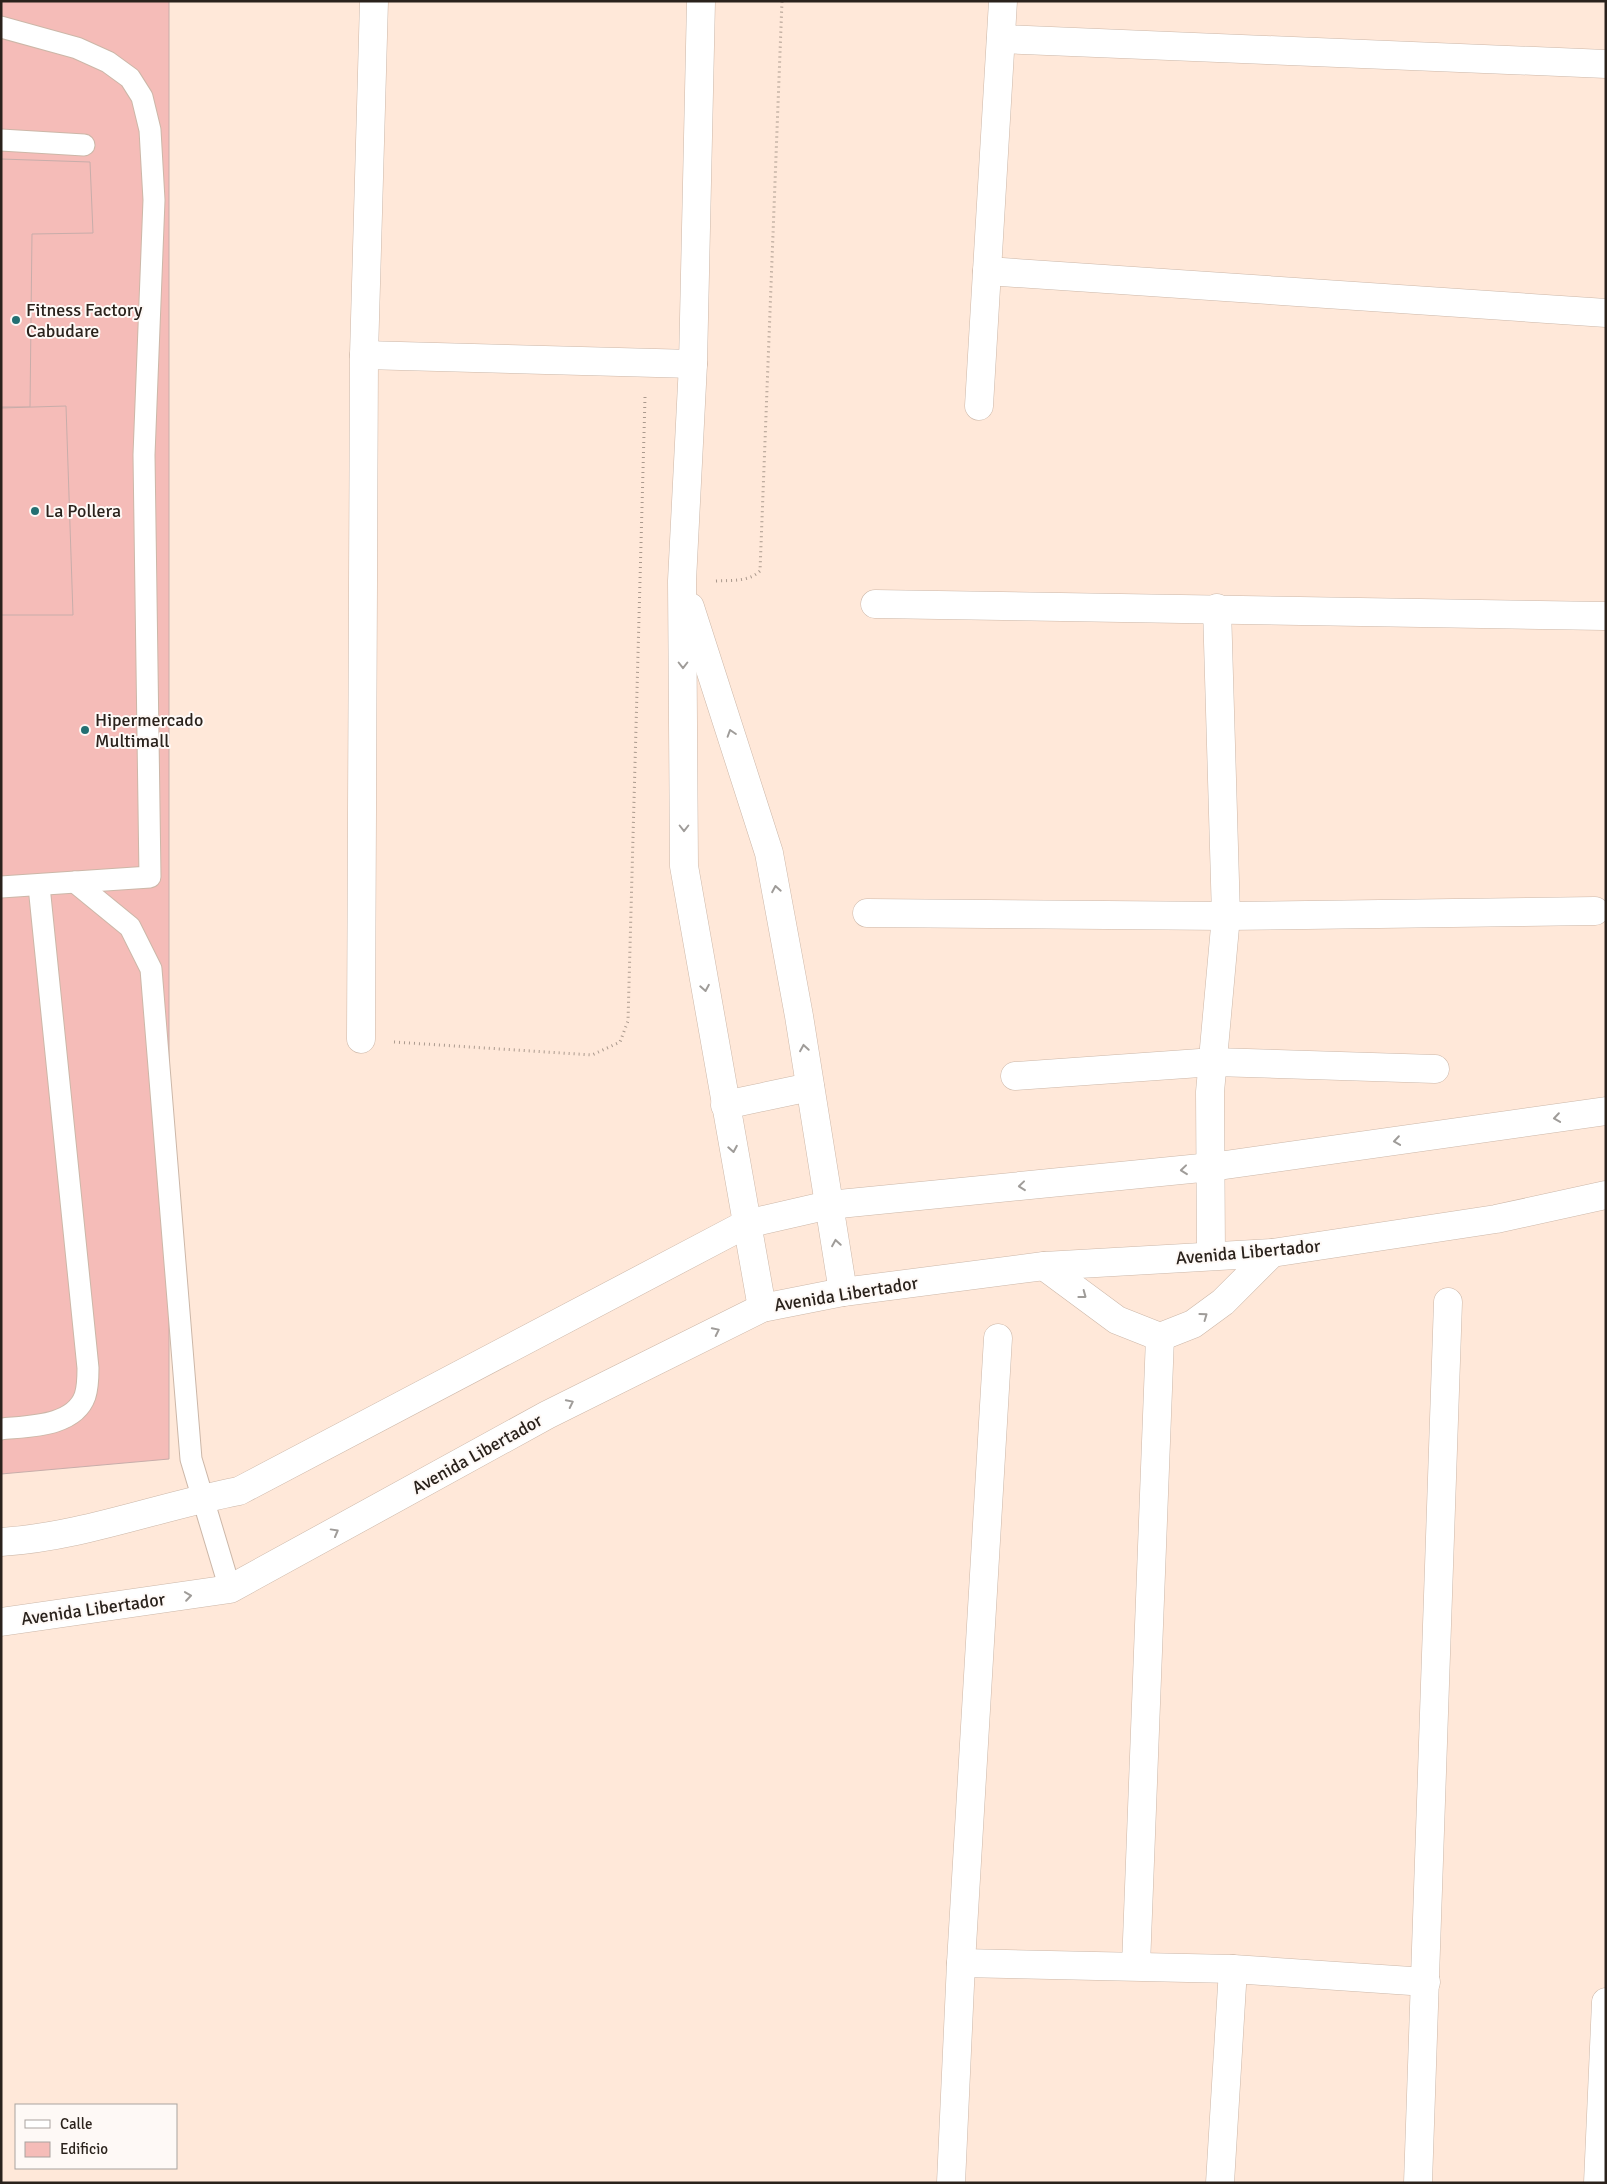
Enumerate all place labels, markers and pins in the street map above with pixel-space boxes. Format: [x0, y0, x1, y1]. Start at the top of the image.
place label: Fitness Factory Cabudare [26, 299, 143, 342]
marker: Fitness Factory Cabudare [10, 314, 22, 326]
place label: La Pollera [45, 500, 121, 522]
marker: La Pollera [29, 505, 41, 517]
place label: Hipermercado Multimall [95, 709, 203, 752]
marker: Hipermercado Multimall [79, 724, 91, 736]

